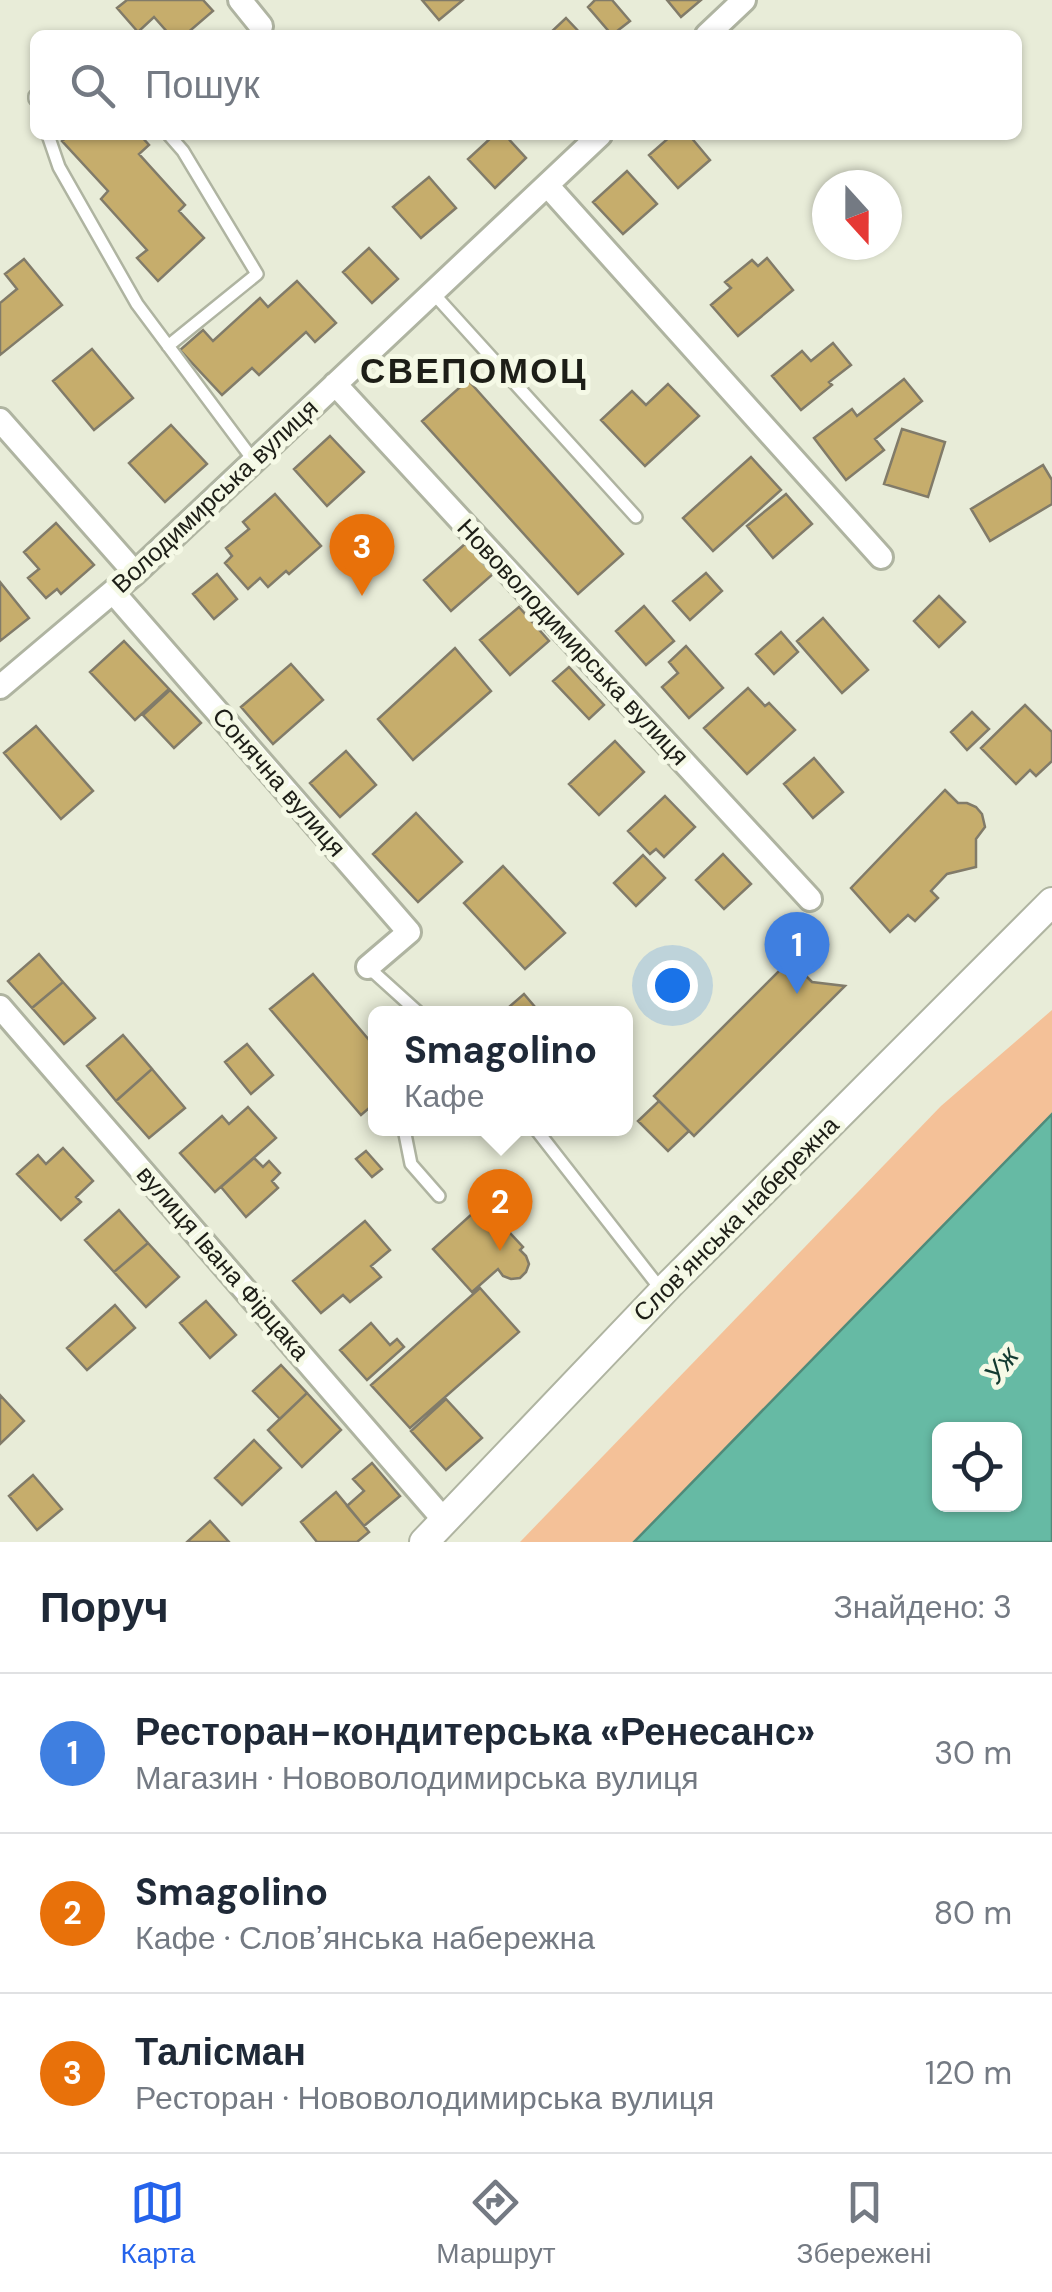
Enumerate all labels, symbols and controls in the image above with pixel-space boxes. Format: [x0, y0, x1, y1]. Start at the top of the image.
search box [30, 30, 1022, 140]
icon: search [65, 58, 120, 113]
text: Пошук [145, 60, 260, 110]
north arrow [812, 170, 902, 260]
district label: СВЕПОМОЦ [360, 348, 588, 394]
street label: Володимирська вулиця [105, 392, 325, 600]
street label: Нововолодимирська вулиця [450, 512, 696, 772]
pin: 3 [330, 514, 394, 596]
street label: Сонячна вулиця [205, 700, 353, 864]
pin: 1 [764, 912, 830, 994]
your location [647, 960, 698, 1011]
popup [368, 1006, 633, 1136]
text: Smagolino [404, 1025, 597, 1075]
text: Кафе [404, 1075, 484, 1117]
street label: Словʼянська набережна [626, 1109, 846, 1329]
street label: вулиця Івана Фірцака [129, 1159, 317, 1367]
pin: 2 [468, 1168, 532, 1251]
water label: Уж [974, 1338, 1028, 1392]
map controls [932, 1422, 1022, 1512]
button: locate [932, 1422, 1022, 1512]
text: Поруч [40, 1580, 169, 1635]
text: Знайдено: 3 [834, 1586, 1012, 1628]
text: Ресторан-кондитерська «Ренесанс» [135, 1707, 815, 1757]
text: 1 [67, 1732, 78, 1774]
text: 30 m [934, 1732, 1012, 1774]
text: Магазин · Нововолодимирська вулиця [135, 1757, 699, 1799]
text: Smagolino [135, 1867, 328, 1917]
text: 2 [63, 1892, 82, 1934]
text: 80 m [934, 1892, 1012, 1934]
text: Кафе · Словʼянська набережна [135, 1917, 595, 1959]
text: Талісман [135, 2027, 306, 2077]
text: 3 [63, 2052, 82, 2094]
text: 120 m [925, 2052, 1012, 2094]
text: Ресторан · Нововолодимирська вулиця [135, 2077, 714, 2119]
tab: Карта [120, 2175, 195, 2272]
tab: Маршрут [436, 2175, 556, 2272]
tab: Збережені [797, 2175, 932, 2272]

